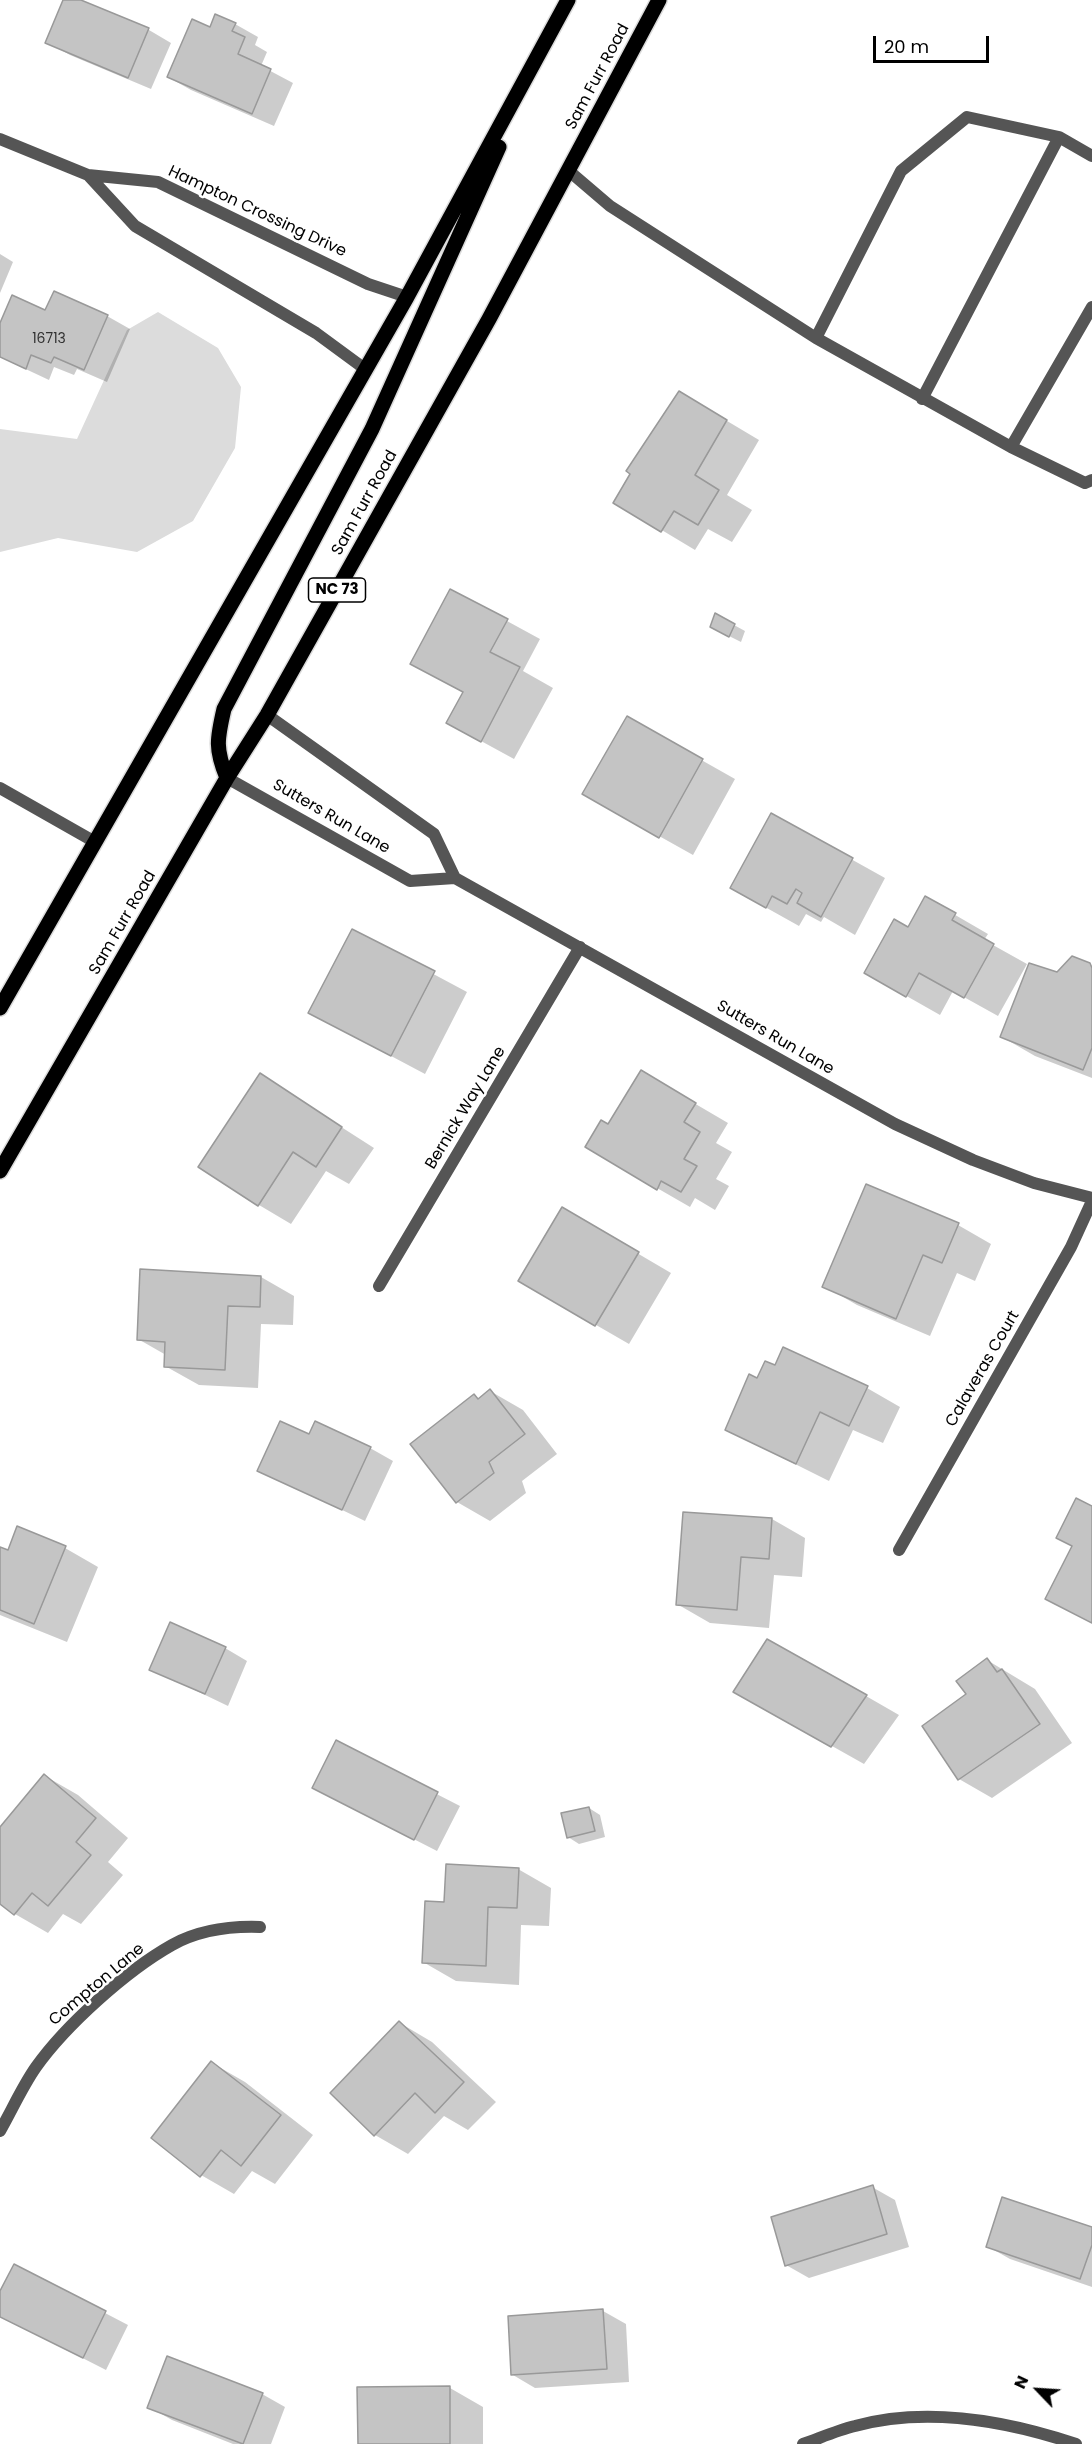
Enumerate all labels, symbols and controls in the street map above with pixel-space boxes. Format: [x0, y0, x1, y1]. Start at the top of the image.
street label: Sam Furr Road [562, 21, 634, 133]
scale bar [876, 24, 992, 62]
text: 20 m [884, 34, 929, 59]
street label: Hampton Crossing Drive [165, 162, 349, 262]
house number: 16713 [32, 331, 66, 347]
street label: Sam Furr Road [328, 447, 402, 559]
road number: NC 73 [308, 578, 366, 602]
street label: Sutters Run Lane [269, 776, 393, 858]
street label: Sam Furr Road [85, 868, 161, 978]
street label: Sutters Run Lane [713, 997, 837, 1079]
street label: Bernick Way Lane [422, 1043, 510, 1173]
street label: Calaveras Court [942, 1308, 1024, 1430]
street label: Compton Lane [45, 1940, 149, 2030]
north arrow [1008, 2360, 1068, 2420]
text: N [1008, 2372, 1034, 2393]

